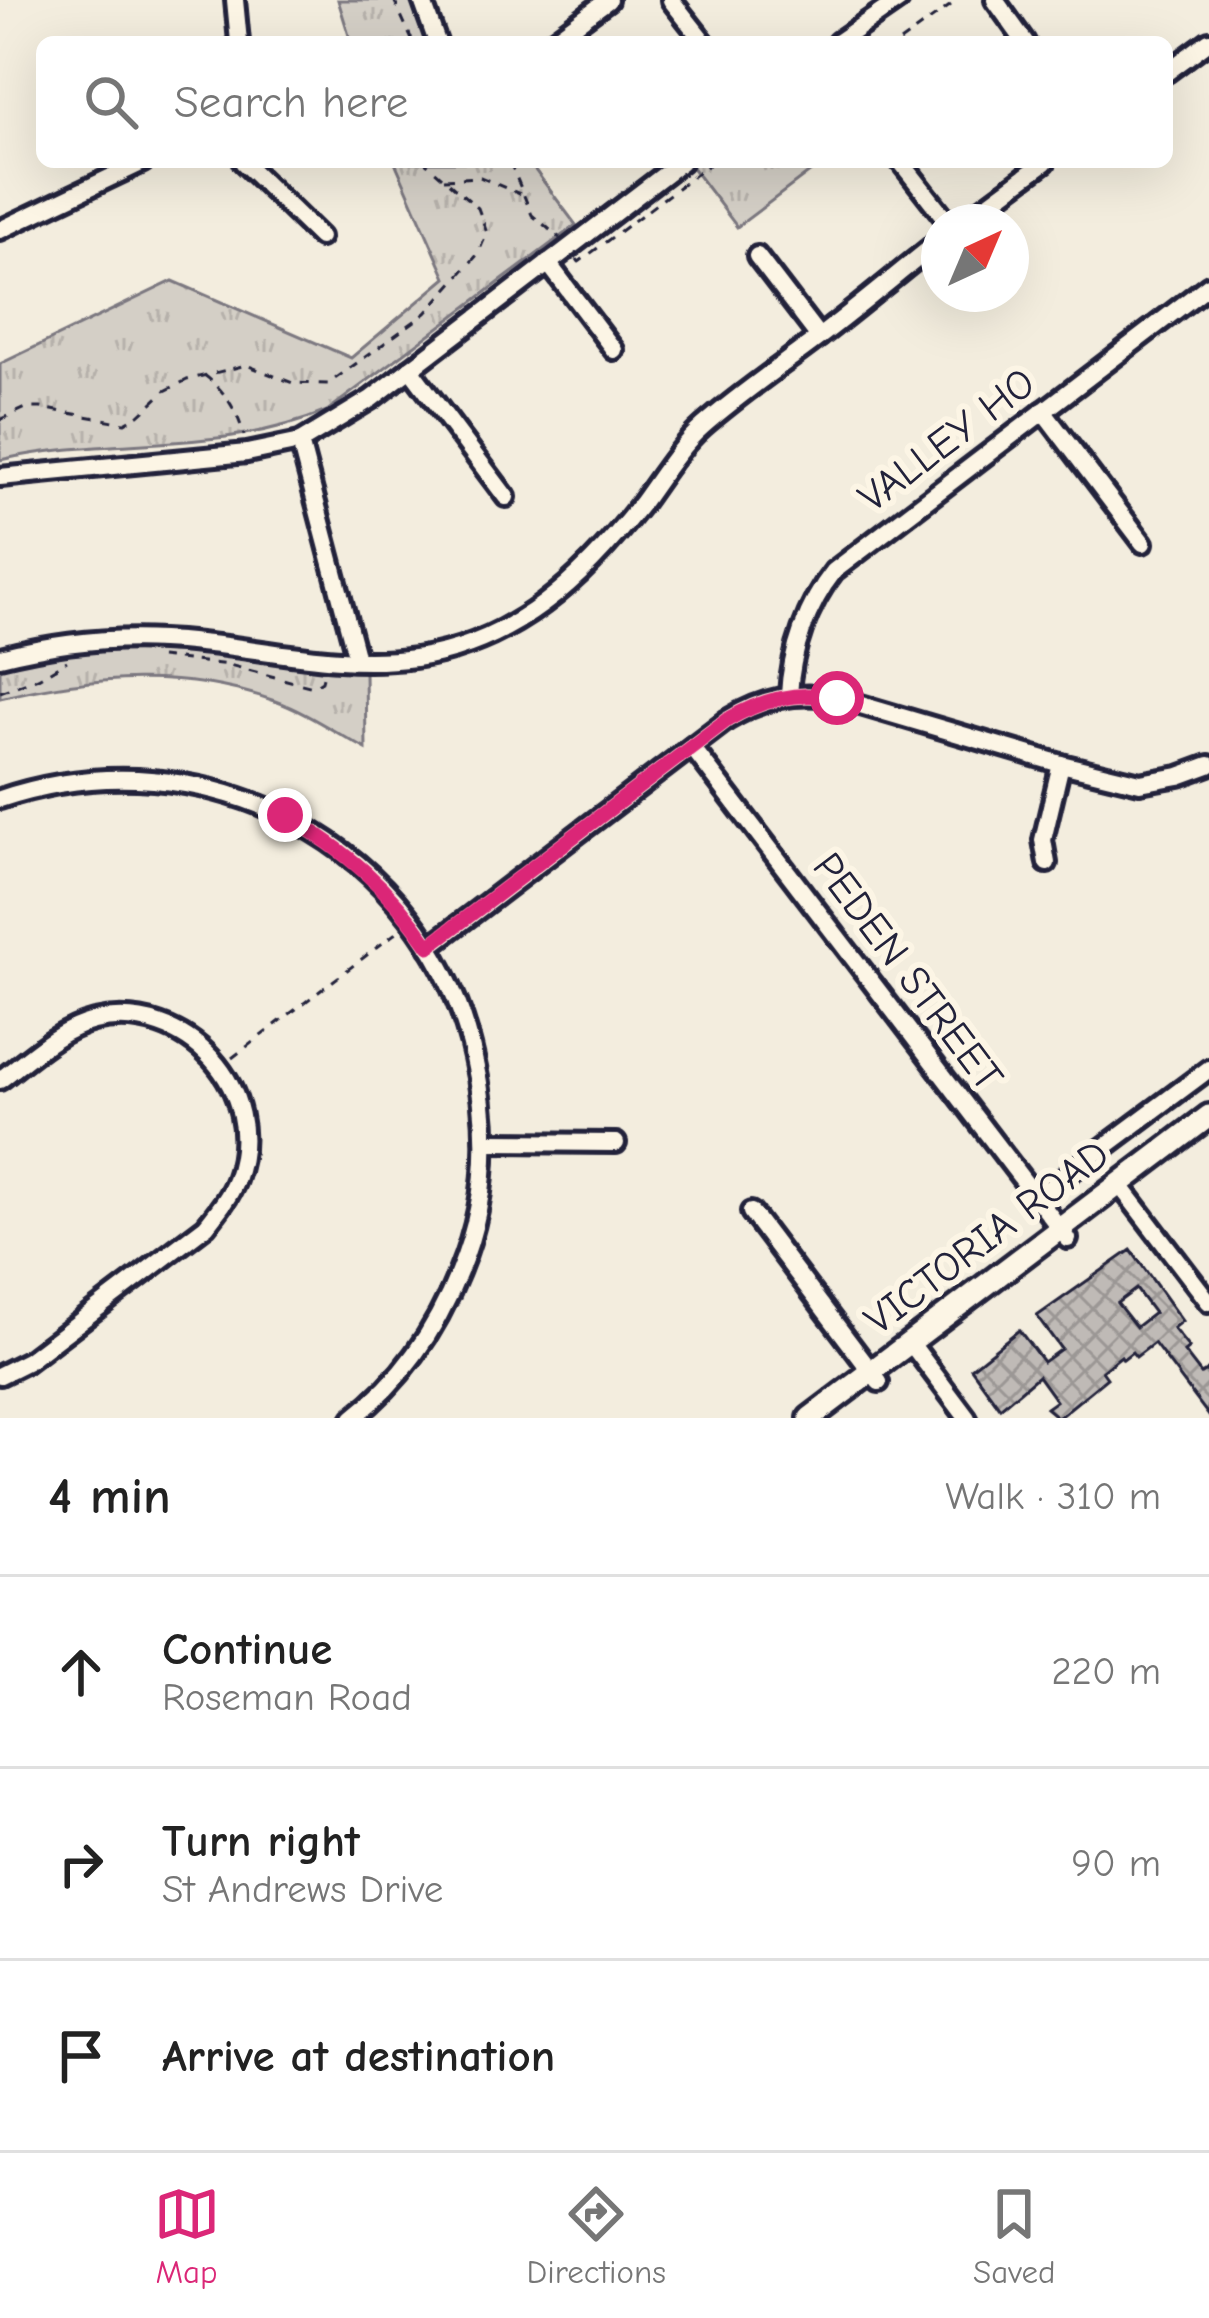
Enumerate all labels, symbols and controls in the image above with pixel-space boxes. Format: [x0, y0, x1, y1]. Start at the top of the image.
search box [36, 36, 1173, 168]
icon: search [78, 69, 144, 135]
text: Search here [174, 76, 408, 128]
north arrow [921, 204, 1029, 312]
street label: VALLEY HO [849, 358, 1045, 522]
route start [810, 671, 864, 725]
route end [258, 788, 312, 842]
street label: PEDEN STREET [802, 843, 1013, 1100]
street label: VICTORIA ROAD [855, 1130, 1119, 1345]
text: 4 min [48, 1467, 171, 1526]
text: Walk · 310 m [945, 1474, 1161, 1519]
text: Continue [162, 1623, 332, 1675]
icon: ahead [48, 1639, 114, 1705]
text: 220 m [1051, 1649, 1161, 1694]
text: Roseman Road [162, 1675, 412, 1720]
text: Turn right [162, 1815, 360, 1867]
icon: right [48, 1831, 114, 1897]
text: 90 m [1071, 1841, 1161, 1886]
text: St Andrews Drive [162, 1867, 443, 1912]
icon: arrive [48, 2023, 114, 2089]
text: Arrive at destination [162, 2030, 555, 2082]
tab: Map [154, 2181, 220, 2291]
tab: Directions [527, 2181, 666, 2291]
tab: Saved [973, 2181, 1055, 2291]

